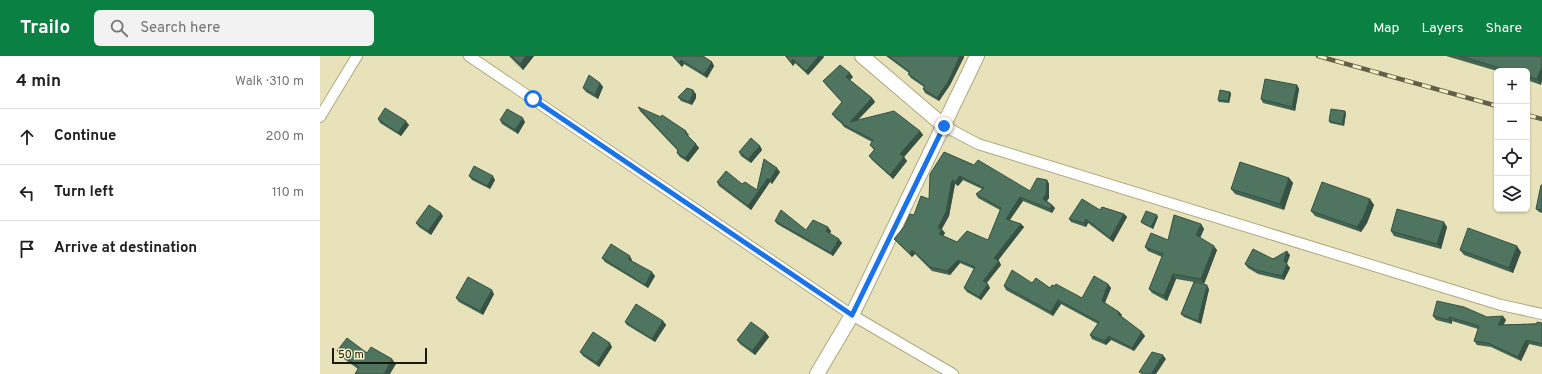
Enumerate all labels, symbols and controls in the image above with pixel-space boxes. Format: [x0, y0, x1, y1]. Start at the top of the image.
search box [94, 10, 374, 46]
text: Trailo [20, 16, 70, 40]
icon: search [108, 17, 130, 39]
text: Search here [140, 19, 220, 38]
text: Map [1373, 20, 1399, 37]
text: Layers [1421, 20, 1463, 37]
text: Share [1485, 20, 1522, 37]
map controls [1494, 68, 1530, 212]
button: + [1494, 68, 1530, 104]
text: 4 min [16, 71, 61, 93]
text: Walk · 310 m [235, 74, 304, 90]
route start [524, 90, 542, 108]
button: − [1494, 104, 1530, 140]
route end [935, 117, 953, 135]
icon: ahead [16, 126, 38, 148]
text: Continue [54, 127, 116, 146]
text: 200 m [265, 129, 304, 145]
button: locate [1494, 140, 1530, 176]
button: layers [1494, 176, 1530, 212]
icon: left [16, 182, 38, 204]
text: Turn left [54, 183, 114, 202]
text: 110 m [272, 185, 304, 201]
icon: arrive [16, 238, 38, 260]
text: Arrive at destination [54, 239, 197, 258]
scale bar [332, 346, 427, 365]
text: 50 m [338, 348, 364, 362]

